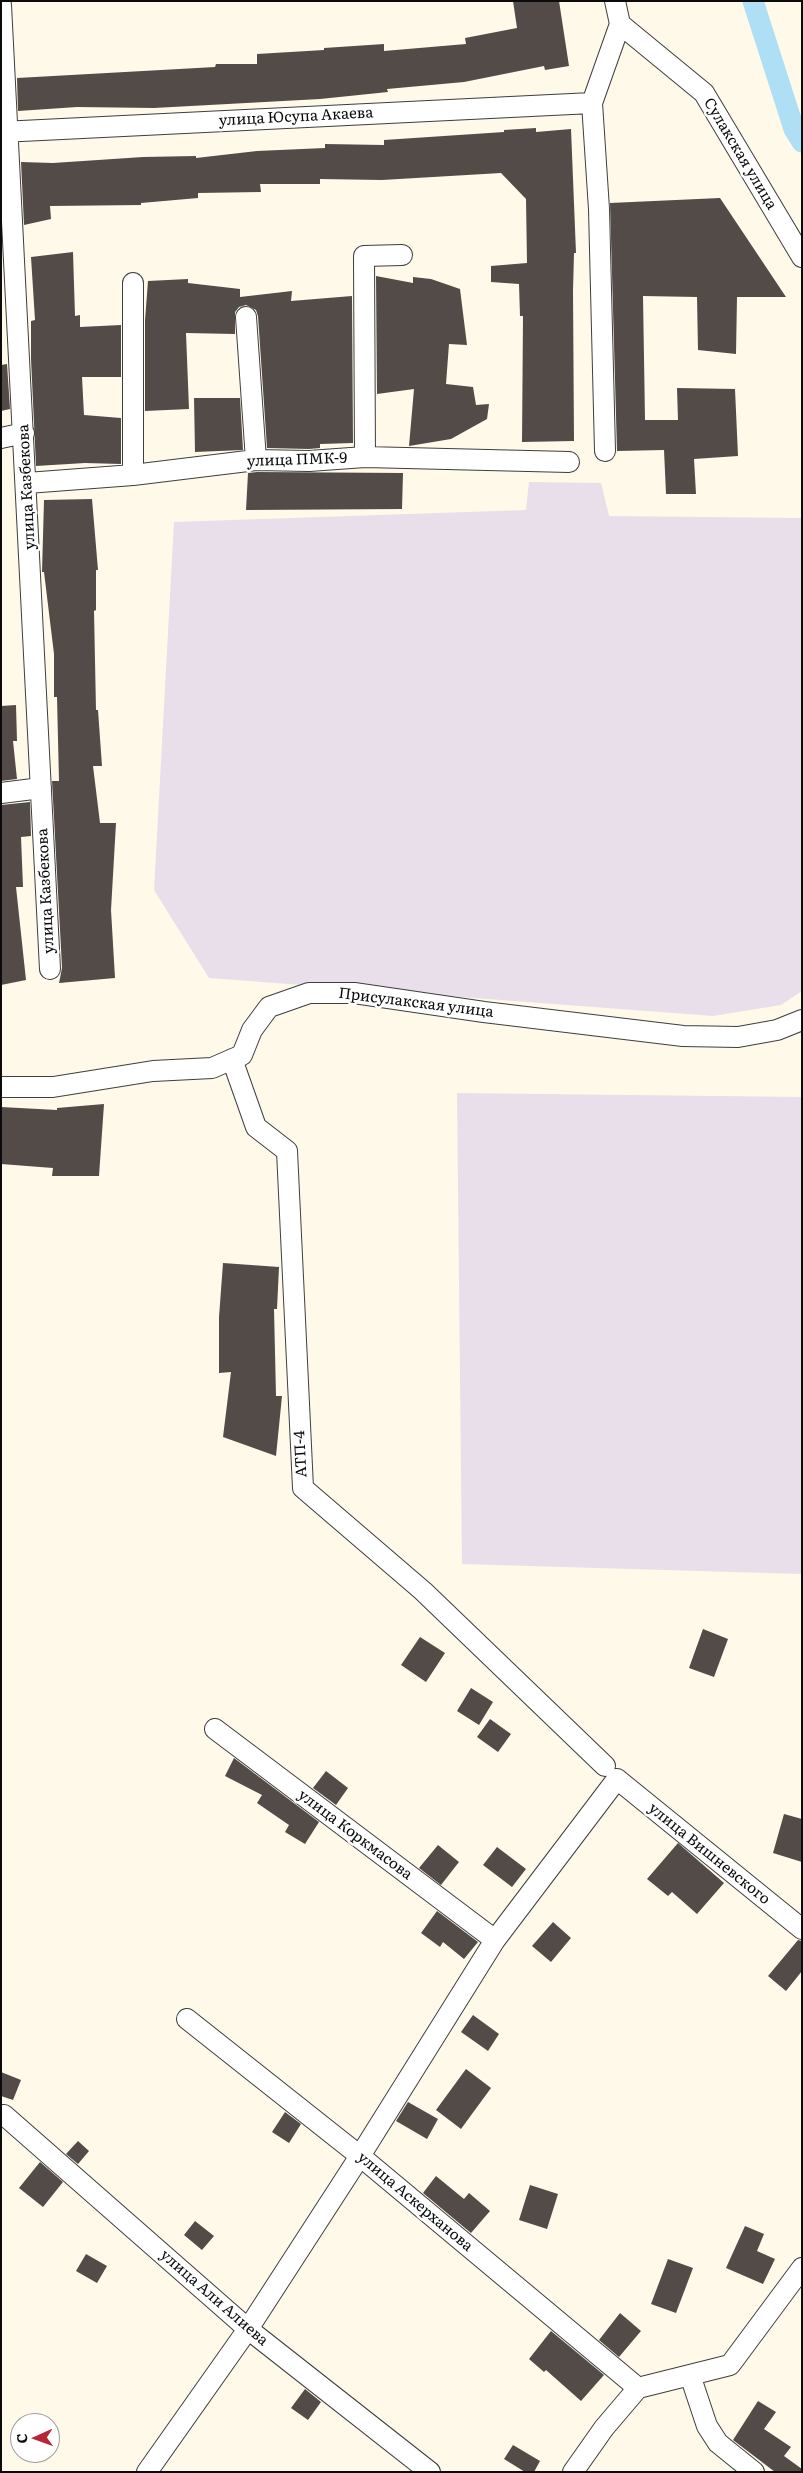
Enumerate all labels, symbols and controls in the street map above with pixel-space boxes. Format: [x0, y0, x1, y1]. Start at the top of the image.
street label: Сулакская улица [700, 95, 780, 213]
street label: улица Юсупа Акаева [218, 104, 374, 130]
street label: улица Казбекова [15, 424, 39, 550]
street label: улица ПМК-9 [247, 449, 347, 471]
street label: улица Казбекова [34, 828, 58, 954]
street label: Присулакская улица [337, 985, 495, 1021]
street label: АТП-4 [291, 1430, 311, 1478]
street label: улица Коркмасова [294, 1786, 416, 1884]
street label: улица Вишневского [645, 1799, 773, 1909]
street label: улица Аскерханова [354, 2148, 476, 2256]
street label: улица Али Алиева [156, 2246, 272, 2350]
north arrow [10, 2413, 60, 2463]
text: С [11, 2433, 31, 2444]

